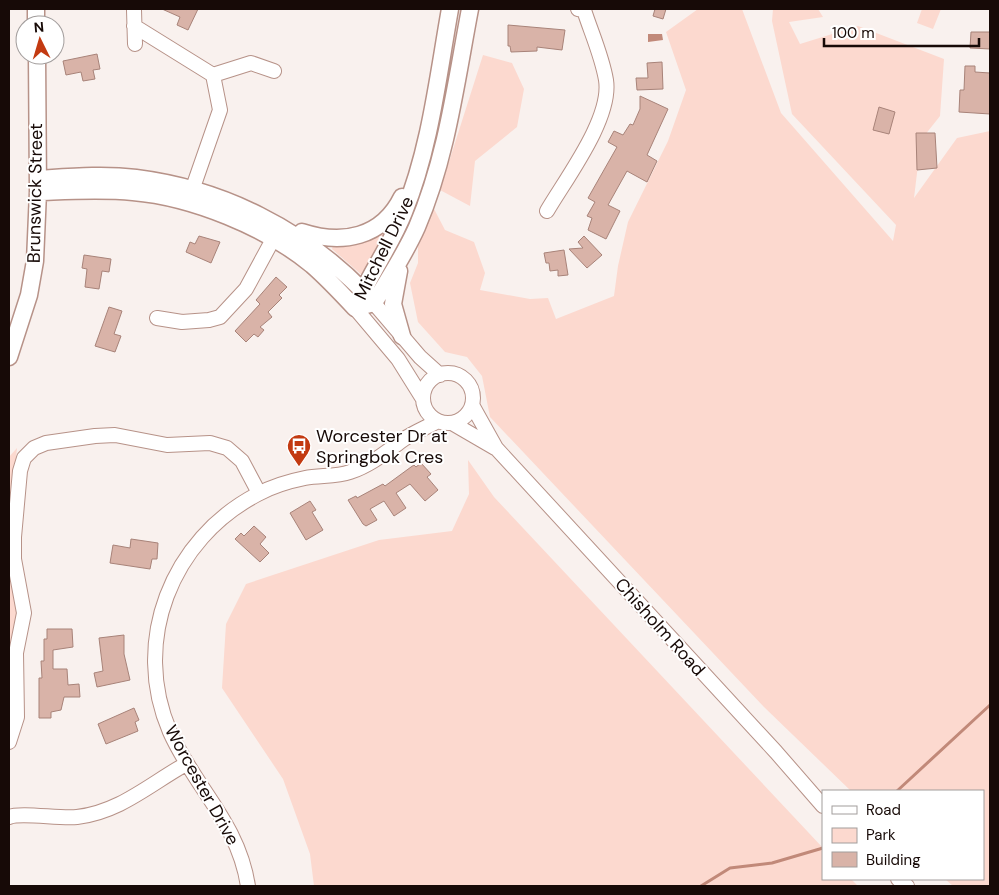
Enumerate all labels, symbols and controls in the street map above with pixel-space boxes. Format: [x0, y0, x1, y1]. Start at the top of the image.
north arrow [15, 15, 65, 65]
scale bar [824, 15, 979, 47]
text: N [33, 18, 45, 36]
text: 100 m [832, 23, 875, 43]
street label: Brunswick Street [22, 123, 48, 263]
street label: Mitchell Drive [349, 192, 419, 304]
place label: Worcester Dr at Springbok Cres [316, 424, 448, 469]
bus stop icon: Worcester Dr at Springbok Cres [286, 433, 312, 467]
street label: Chisholm Road [609, 573, 711, 681]
street label: Worcester Drive [159, 721, 245, 849]
legend [822, 790, 984, 880]
text: Road [866, 800, 901, 820]
text: Park [866, 825, 896, 845]
text: Building [866, 850, 921, 870]

